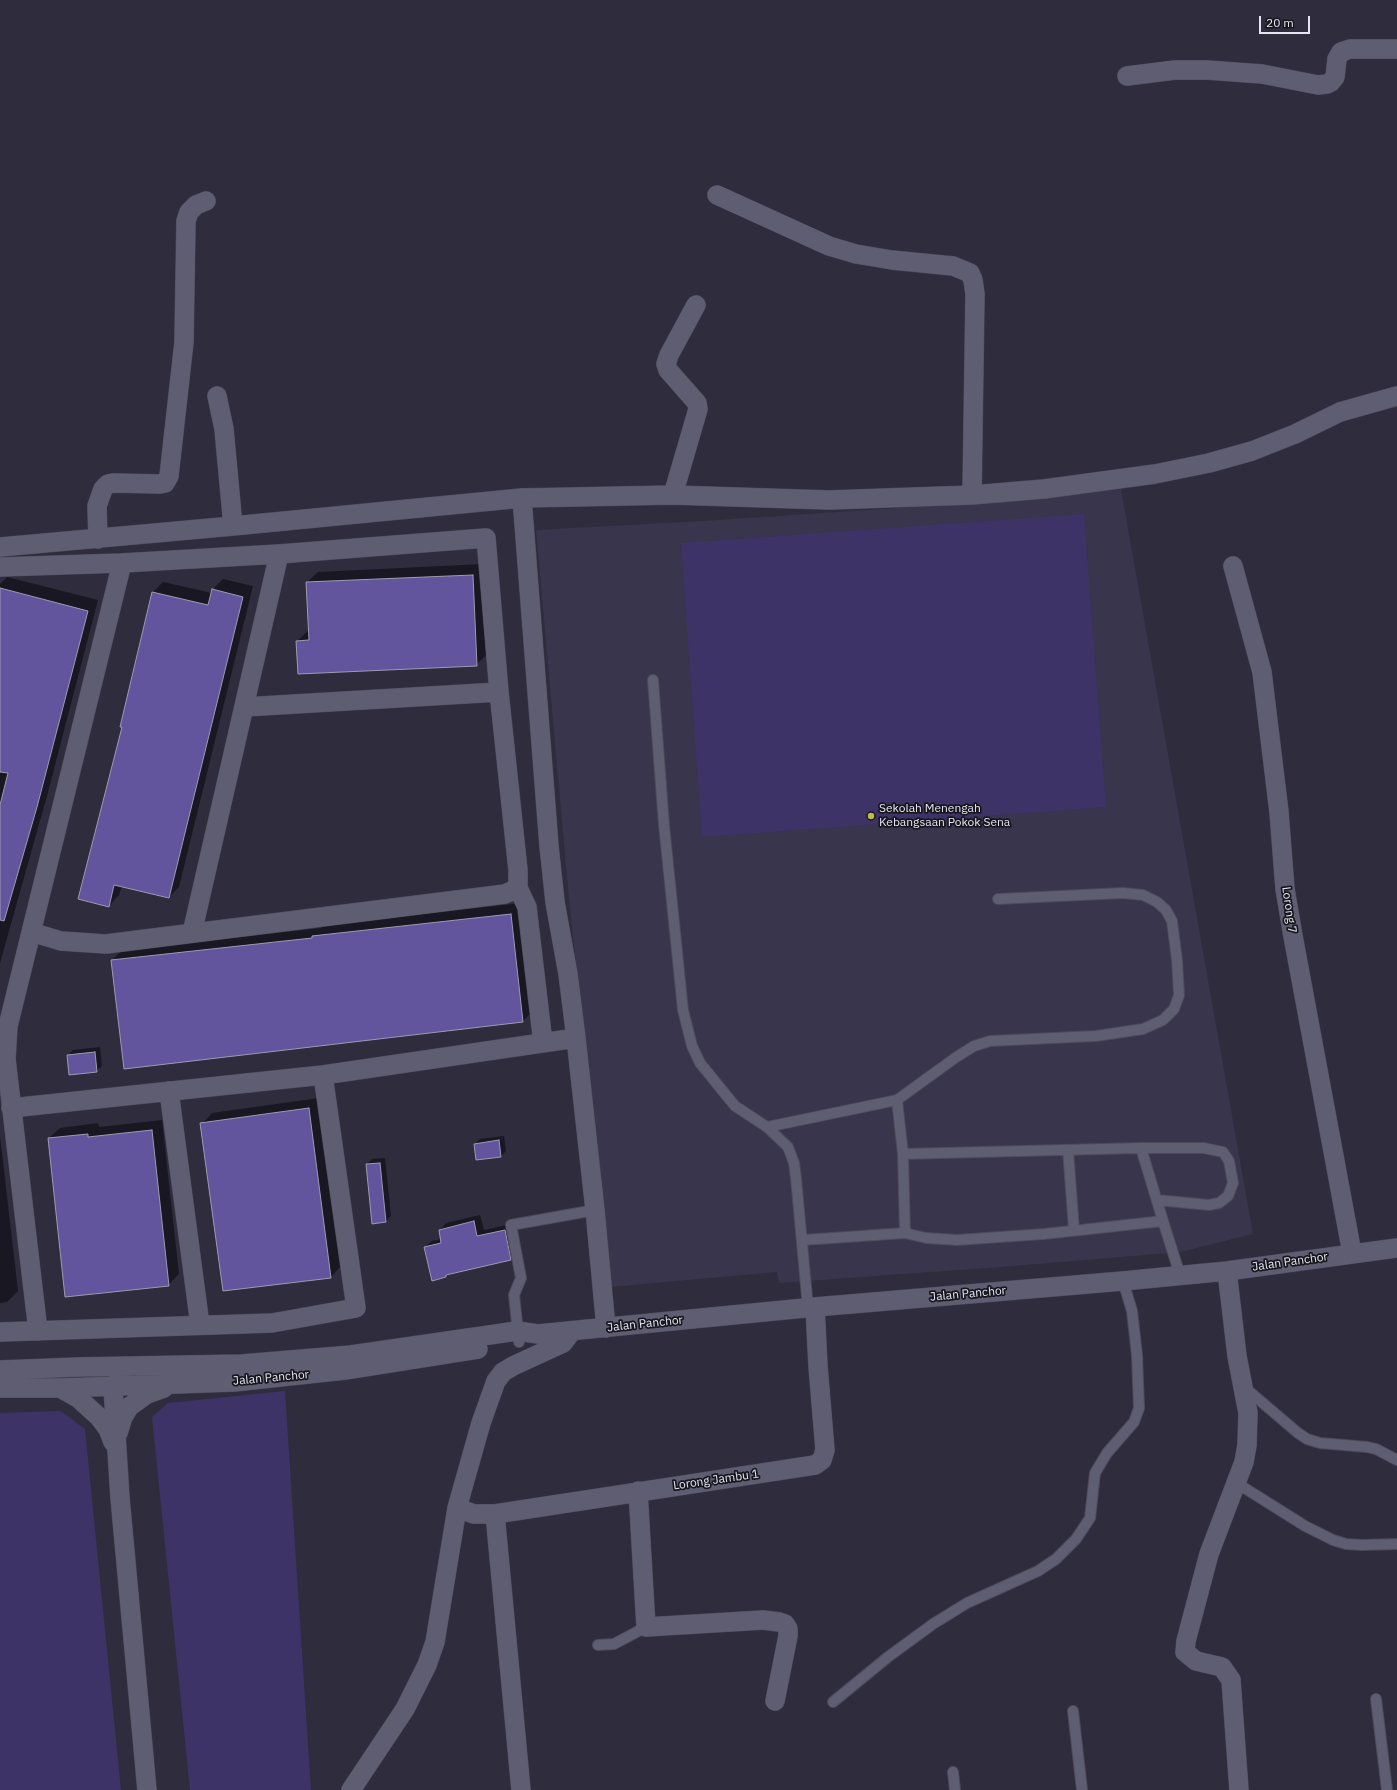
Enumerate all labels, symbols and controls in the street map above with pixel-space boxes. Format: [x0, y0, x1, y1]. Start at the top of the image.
scale bar [1261, 8, 1312, 34]
text: 20 m [1266, 15, 1294, 30]
place label: Sekolah Menengah Kebangsaan Pokok Sena [879, 802, 1010, 830]
marker: Sekolah Menengah Kebangsaan Pokok Sena [866, 811, 876, 821]
street label: Lorong 7 [1279, 886, 1299, 934]
street label: Jalan Panchor [1251, 1250, 1329, 1274]
street label: Jalan Panchor [929, 1284, 1007, 1304]
street label: Jalan Panchor [606, 1313, 684, 1335]
street label: Jalan Panchor [232, 1368, 310, 1388]
street label: Lorong Jambu 1 [672, 1467, 760, 1493]

